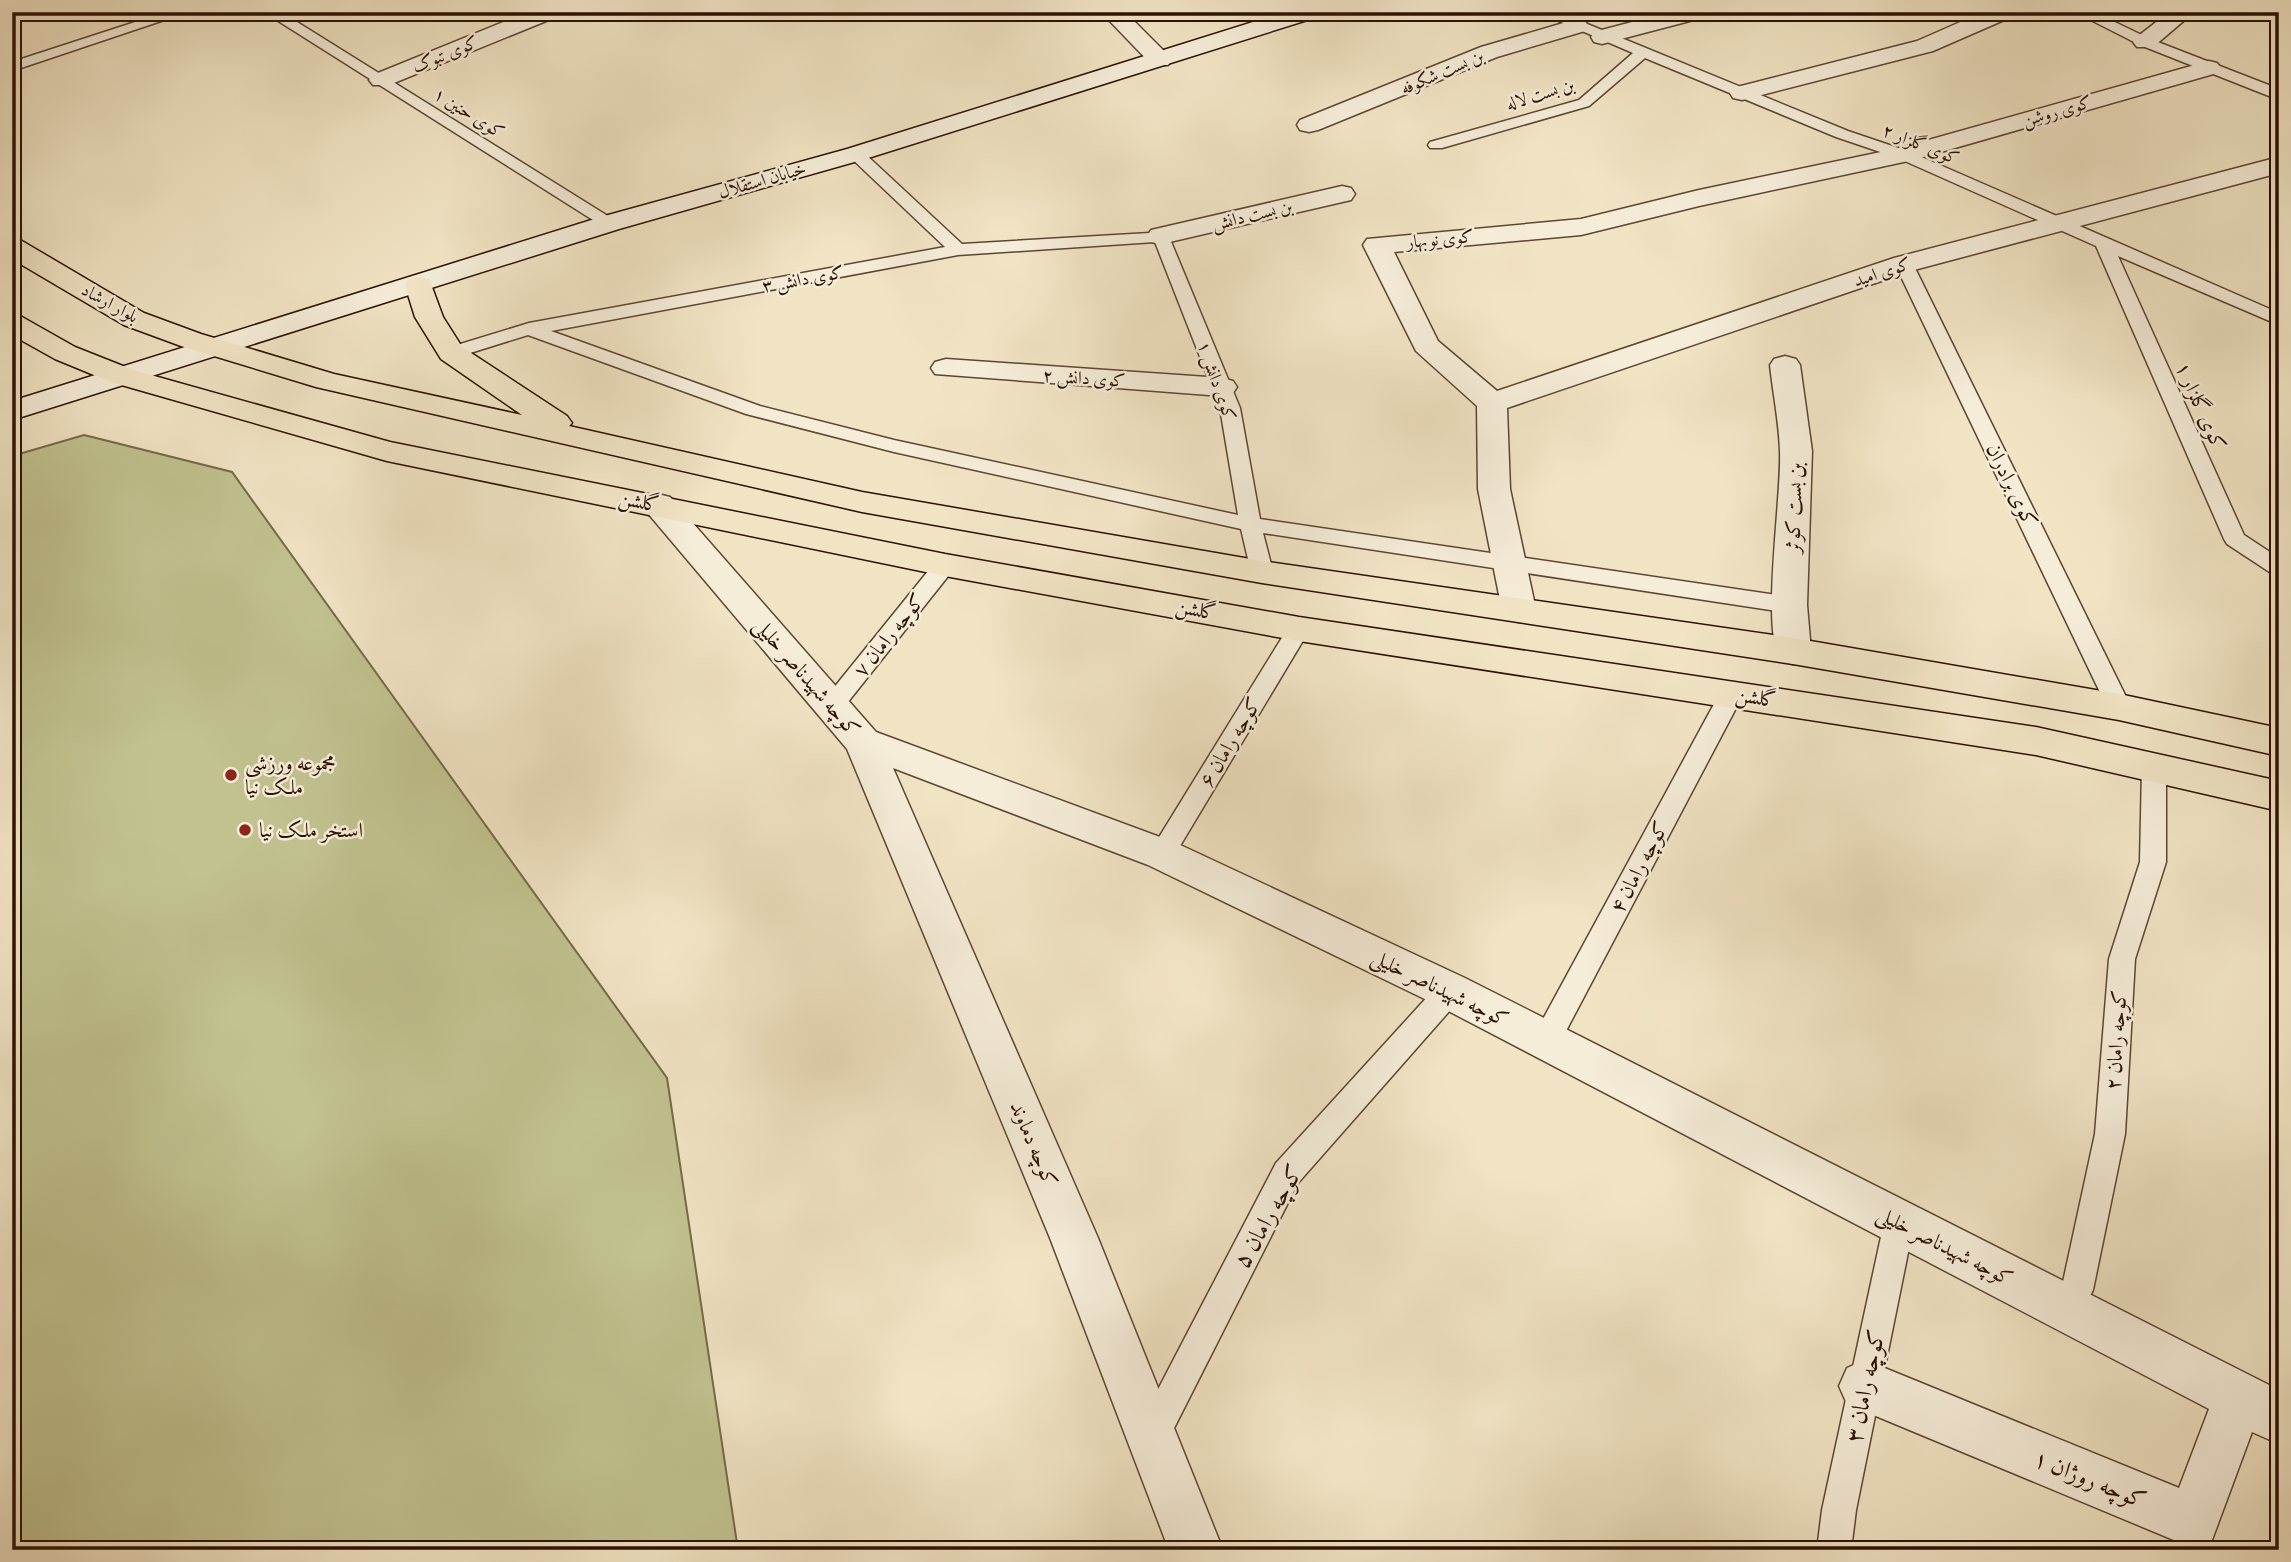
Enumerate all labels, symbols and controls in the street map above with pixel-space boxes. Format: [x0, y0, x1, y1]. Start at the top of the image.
street label: کوی تبوک [408, 30, 482, 78]
street label: بن بست شکوفه [1397, 43, 1488, 100]
street label: بن بست لاله [1503, 72, 1578, 116]
street label: کوی حنین ۱ [429, 82, 509, 144]
street label: کوی روشن [2020, 90, 2094, 132]
street label: کوی گلزار ۲ [1879, 118, 1963, 170]
street label: خیابان استقلال [715, 156, 809, 204]
street label: بن بست دانش [1209, 194, 1296, 236]
street label: کوی نوبهار [1403, 224, 1475, 254]
street label: کوی امید [1850, 251, 1914, 293]
street label: کوی دانش ۳ [760, 260, 846, 298]
street label: بلوار ارشاد [77, 277, 143, 329]
street label: کوی دانش ۱ [1192, 338, 1242, 424]
street label: کوی گلزار ۱ [2169, 357, 2233, 455]
street label: کوی دانش ۲ [1042, 363, 1126, 393]
street label: کوی برادران [1980, 438, 2044, 532]
street label: بن بست کوثر [1778, 462, 1810, 556]
street label: گلشن [616, 483, 662, 519]
street label: کوچه رامان ۷ [847, 587, 931, 683]
street label: گلشن [1173, 591, 1219, 627]
street label: کوچه شهیدناصر خلیلی [746, 611, 867, 744]
street label: گلشن [1733, 680, 1779, 714]
street label: کوچه رامان ۶ [1192, 692, 1268, 792]
place label: مجموعه ورزشی ملک نیا [245, 749, 336, 801]
marker: مجموعه ورزشی ملک نیا [223, 767, 239, 783]
place label: استخر ملک نیا [259, 816, 363, 844]
street label: کوچه رامان ۴ [1603, 816, 1675, 918]
marker: استخر ملک نیا [237, 822, 253, 838]
street label: کوچه شهیدناصر خلیلی [1366, 943, 1513, 1035]
street label: کوچه رامان ۲ [2099, 989, 2133, 1091]
street label: کوچه دماوند [1003, 1097, 1065, 1191]
street label: کوچه رامان ۵ [1225, 1158, 1311, 1274]
street label: کوچه شهیدناصر خلیلی [1871, 1200, 2018, 1294]
street label: کوچه رامان ۳ [1837, 1327, 1894, 1446]
street label: کوچه روژان ۱ [2028, 1442, 2151, 1517]

